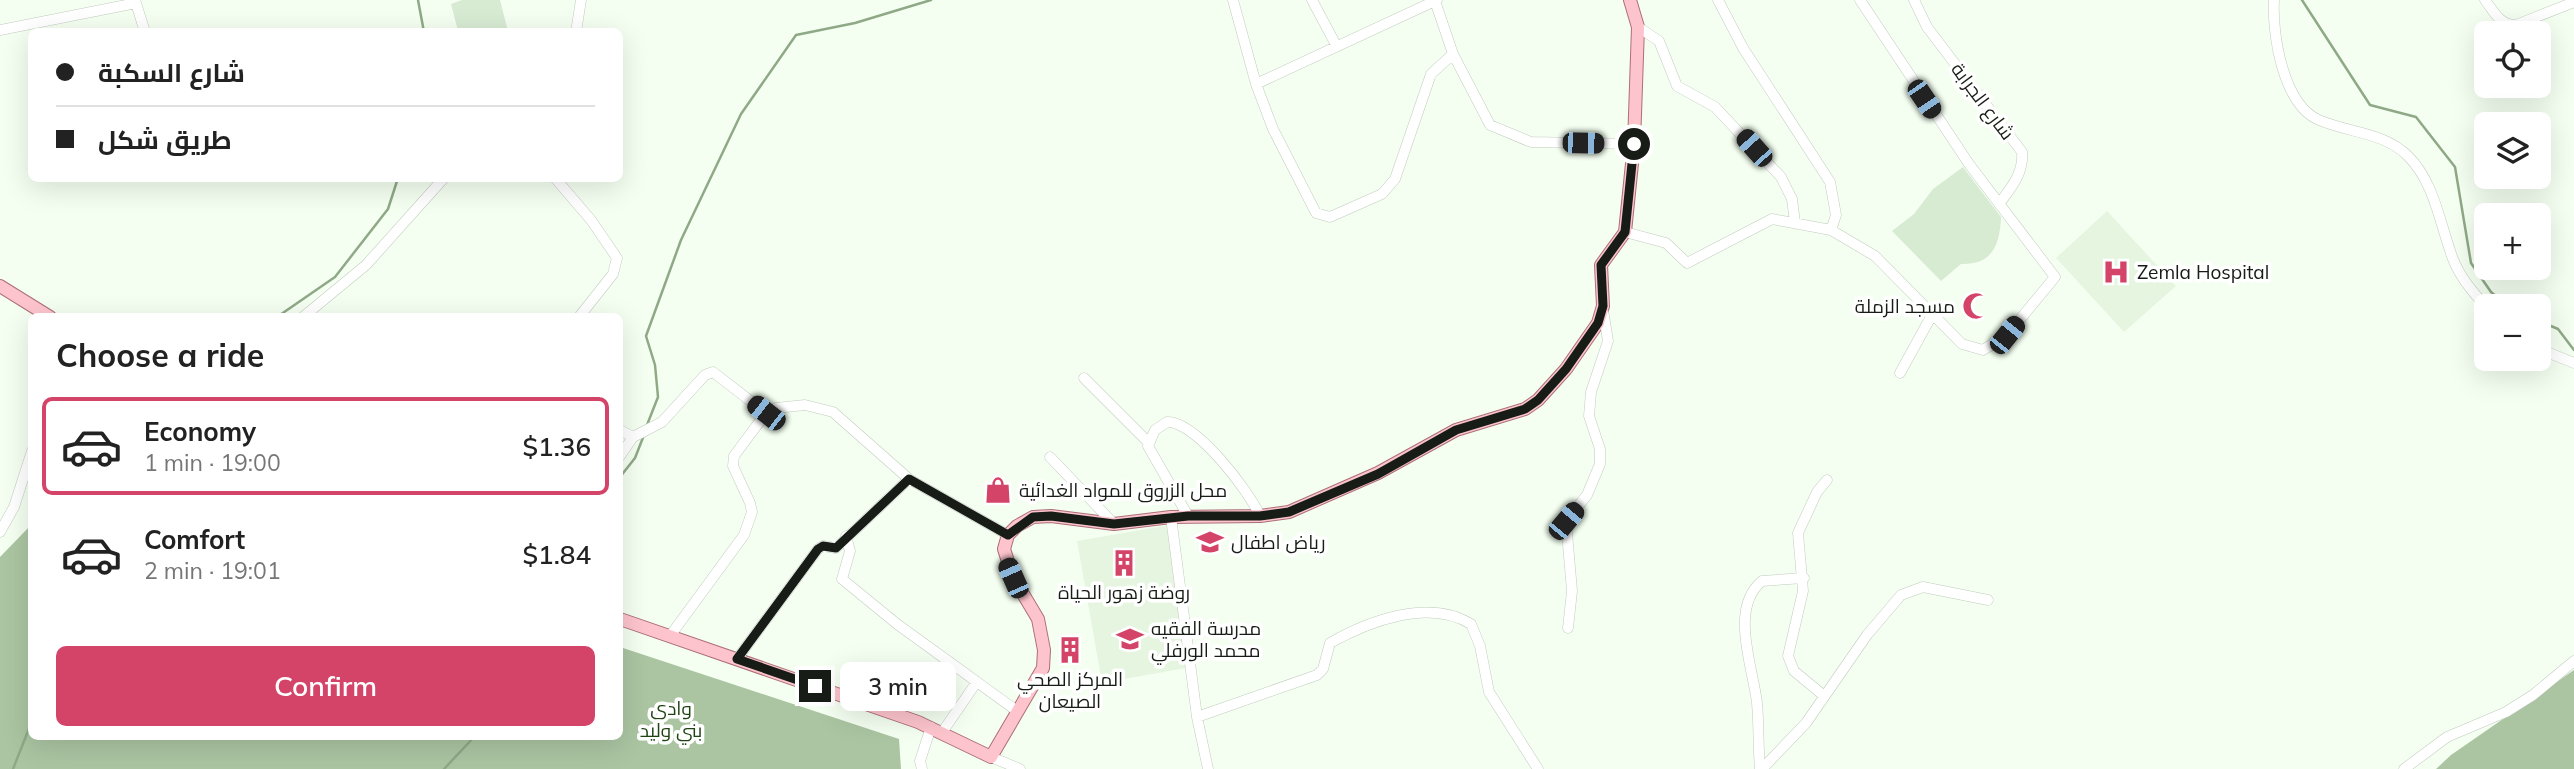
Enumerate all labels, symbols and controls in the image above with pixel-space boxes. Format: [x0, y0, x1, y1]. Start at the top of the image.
map controls [2474, 21, 2551, 371]
button: locate [2474, 21, 2551, 98]
text: شارع السكبة [98, 56, 245, 89]
street label: شارع الجرابة [1945, 58, 2020, 146]
car [1904, 76, 1945, 122]
button: layers [2474, 112, 2551, 189]
text: طريق شكل [98, 123, 232, 156]
car [1733, 125, 1776, 171]
route start [1618, 128, 1650, 160]
car [1562, 132, 1605, 154]
button: + [2474, 203, 2551, 280]
hospital icon: Zemla Hospital [2101, 257, 2131, 287]
place label: Zemla Hospital [2137, 260, 2269, 284]
mosque icon: مسجد الزملة [1961, 291, 1991, 321]
place label: مسجد الزملة [1855, 294, 1955, 318]
button: − [2474, 294, 2551, 371]
car [1986, 312, 2029, 358]
text: Choose a ride [56, 335, 264, 375]
car [743, 392, 790, 434]
icon: car [60, 415, 123, 478]
text: Economy [144, 415, 256, 448]
text: $1.36 [522, 430, 591, 463]
text: 1 min · 19:00 [144, 448, 281, 477]
shop icon: محل الزروق للمواد الغدائية [983, 475, 1013, 505]
place label: محل الزروق للمواد الغدائية [1019, 478, 1227, 503]
car [1545, 498, 1588, 544]
icon: car [60, 523, 123, 586]
text: Comfort [144, 523, 245, 556]
school or university icon: رياض اطفال [1195, 527, 1225, 557]
place label: رياض اطفال [1231, 530, 1325, 554]
text: $1.84 [522, 538, 591, 571]
building icon: روضة زهور الحياة [1109, 548, 1139, 578]
car [995, 555, 1032, 601]
text: 2 min · 19:01 [144, 556, 281, 585]
place label: روضة زهور الحياة [1058, 580, 1190, 604]
place label: مدرسة الفقيه محمد الورفلي [1151, 616, 1261, 665]
school or university icon: مدرسة الفقيه محمد الورفلي [1115, 624, 1145, 654]
building icon: المركز الصحي الصيعان [1055, 635, 1085, 665]
button: Confirm [56, 646, 595, 726]
callout: 3 min [840, 662, 955, 710]
place label: المركز الصحي الصيعان [1017, 667, 1123, 713]
route end [799, 670, 831, 702]
text: 3 min [868, 672, 928, 701]
park label: وادي بني وليد [640, 696, 702, 745]

